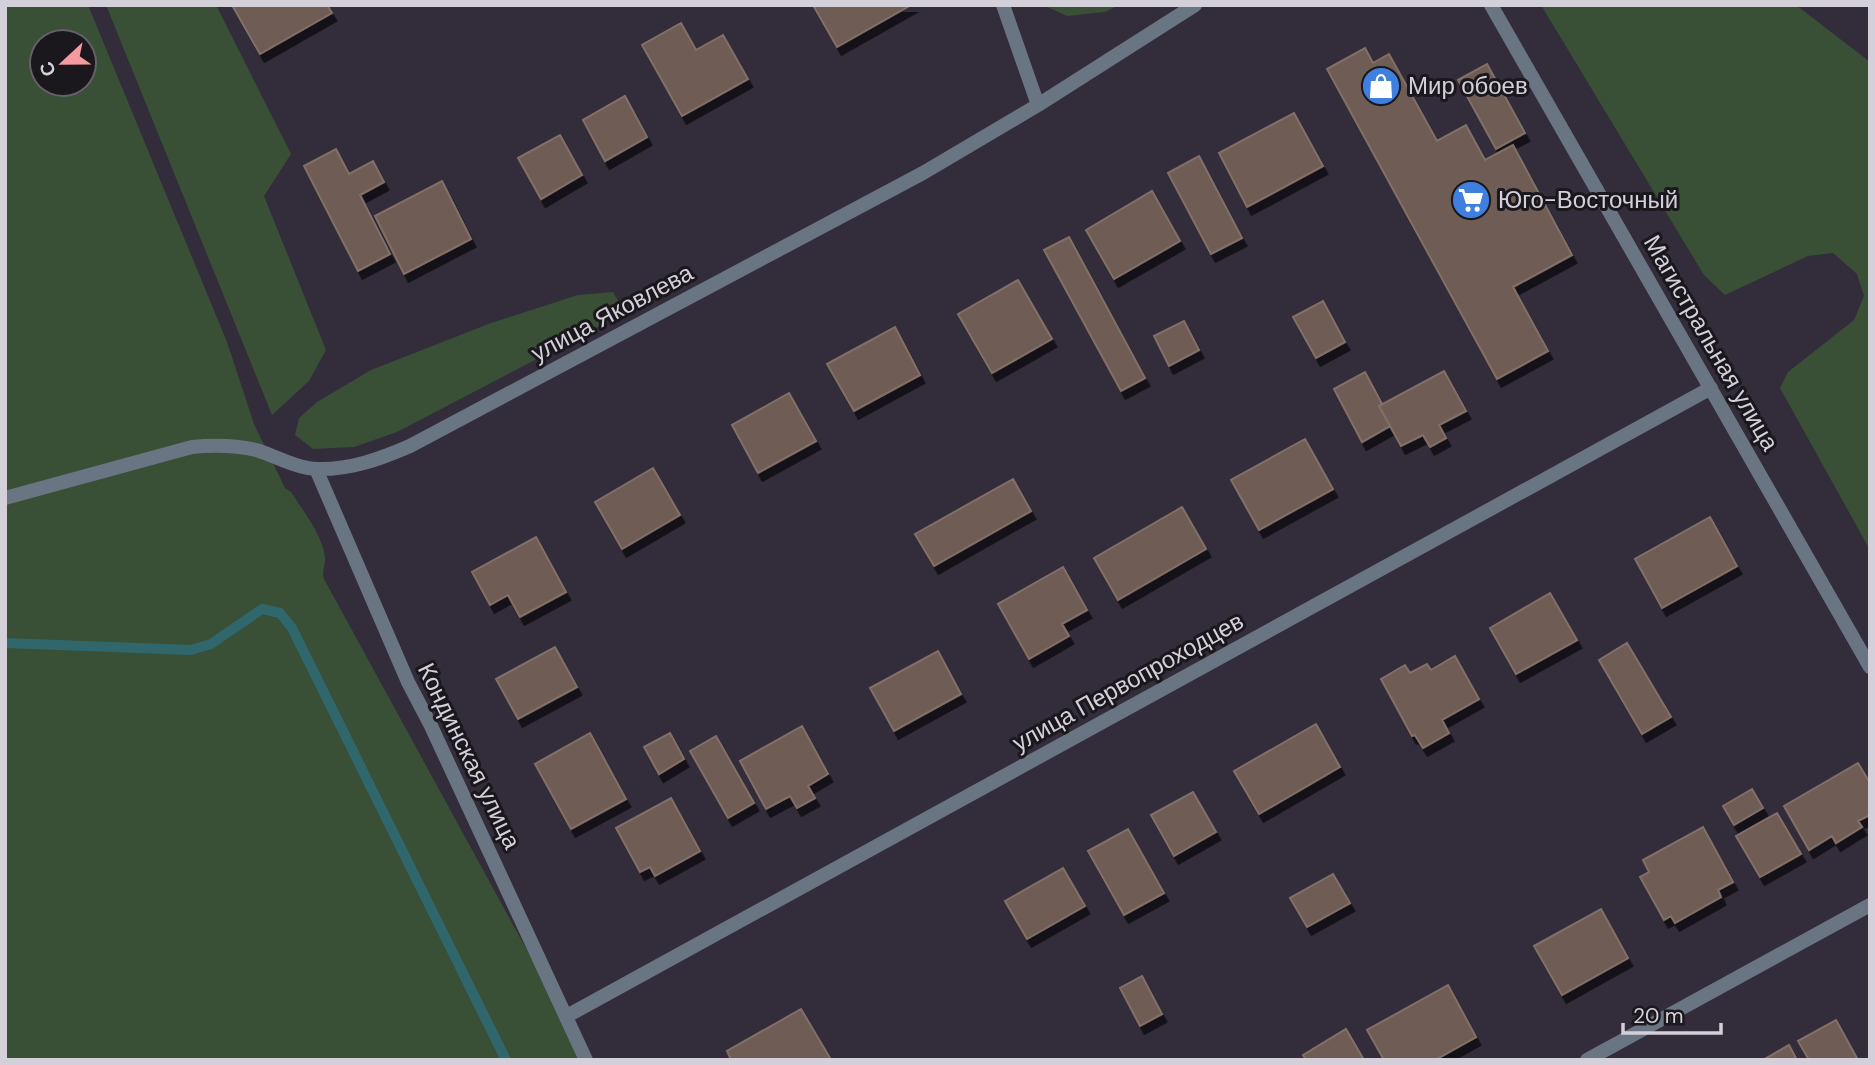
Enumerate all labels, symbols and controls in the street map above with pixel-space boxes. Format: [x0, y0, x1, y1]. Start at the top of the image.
north arrow [28, 28, 98, 98]
text: С [33, 58, 62, 80]
shop icon: Мир обоев [1360, 65, 1402, 107]
place label: Мир обоев [1408, 70, 1528, 101]
supermarket icon: Юго-Восточный [1450, 179, 1492, 221]
place label: Юго-Восточный [1498, 184, 1678, 215]
street label: Магистральная улица [1637, 229, 1786, 457]
street label: улица Яковлева [525, 257, 699, 368]
street label: улица Первопроходцев [1007, 605, 1249, 758]
street label: Кондинская улица [411, 658, 528, 854]
scale bar [1623, 992, 1721, 1036]
text: 20 m [1633, 1002, 1684, 1030]

